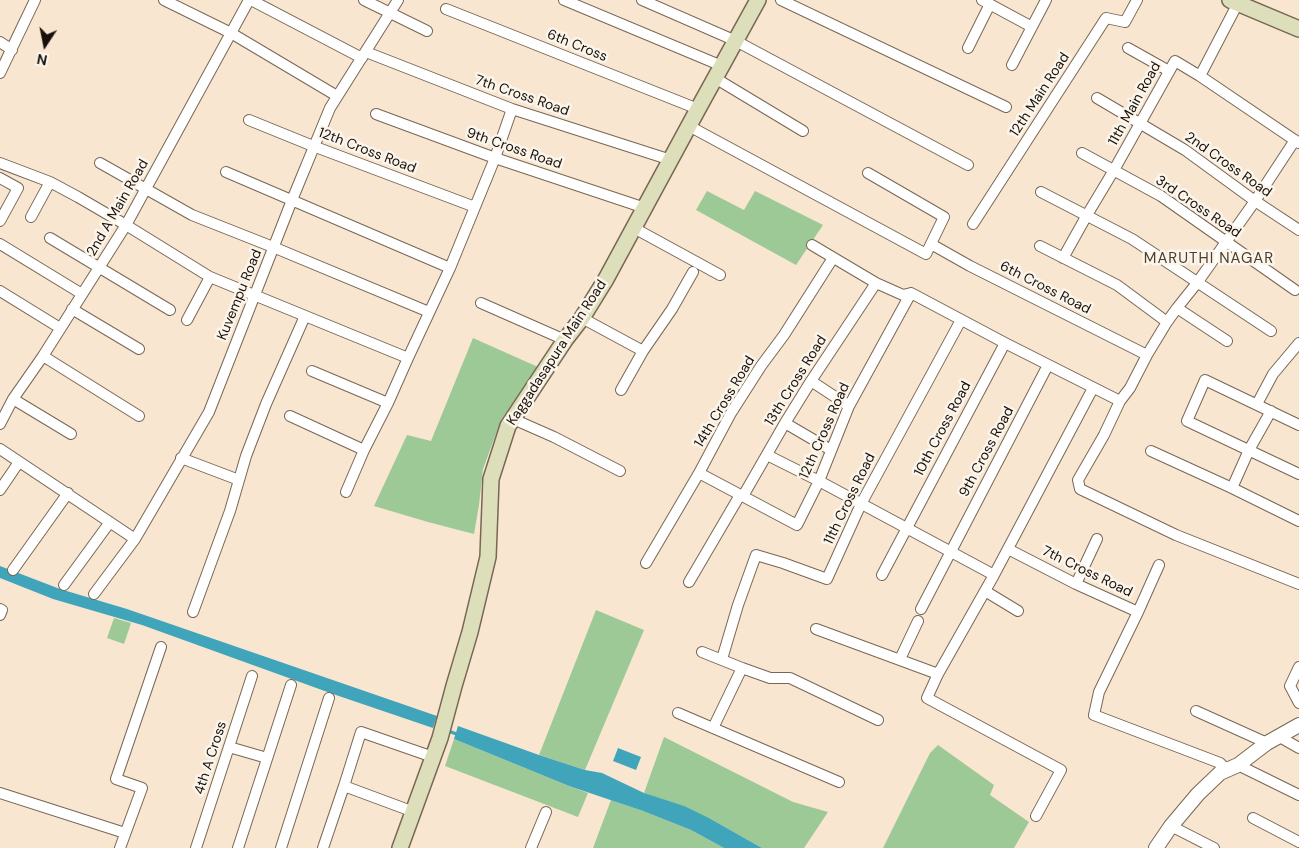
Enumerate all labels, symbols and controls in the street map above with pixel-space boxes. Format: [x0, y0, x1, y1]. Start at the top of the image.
north arrow [20, 20, 70, 70]
street label: 6th Cross [544, 26, 610, 66]
text: N [35, 50, 49, 70]
street label: 12th Main Road [1007, 50, 1073, 140]
street label: 11th Main Road [1105, 59, 1165, 149]
street label: 7th Cross Road [473, 72, 571, 120]
street label: 12th Cross Road [316, 125, 418, 177]
street label: 9th Cross Road [464, 125, 564, 173]
street label: 2nd Cross Road [1181, 129, 1275, 201]
street label: 2nd A Main Road [84, 157, 152, 259]
street label: 3rd Cross Road [1152, 172, 1244, 242]
street label: Kuvempu Road [214, 247, 266, 343]
district label: MARUTHI NAGAR [1142, 250, 1276, 268]
street label: 6th Cross Road [997, 258, 1093, 318]
street label: Kaggadasapura Main Road [504, 277, 610, 429]
street label: 13th Cross Road [761, 333, 831, 429]
street label: 14th Cross Road [691, 353, 759, 451]
street label: 10th Cross Road [911, 379, 975, 479]
street label: 12th Cross Road [796, 380, 854, 482]
street label: 9th Cross Road [956, 404, 1018, 500]
street label: 11th Cross Road [821, 451, 879, 547]
street label: 7th Cross Road [1039, 543, 1135, 601]
street label: 4th A Cross [191, 719, 231, 797]

